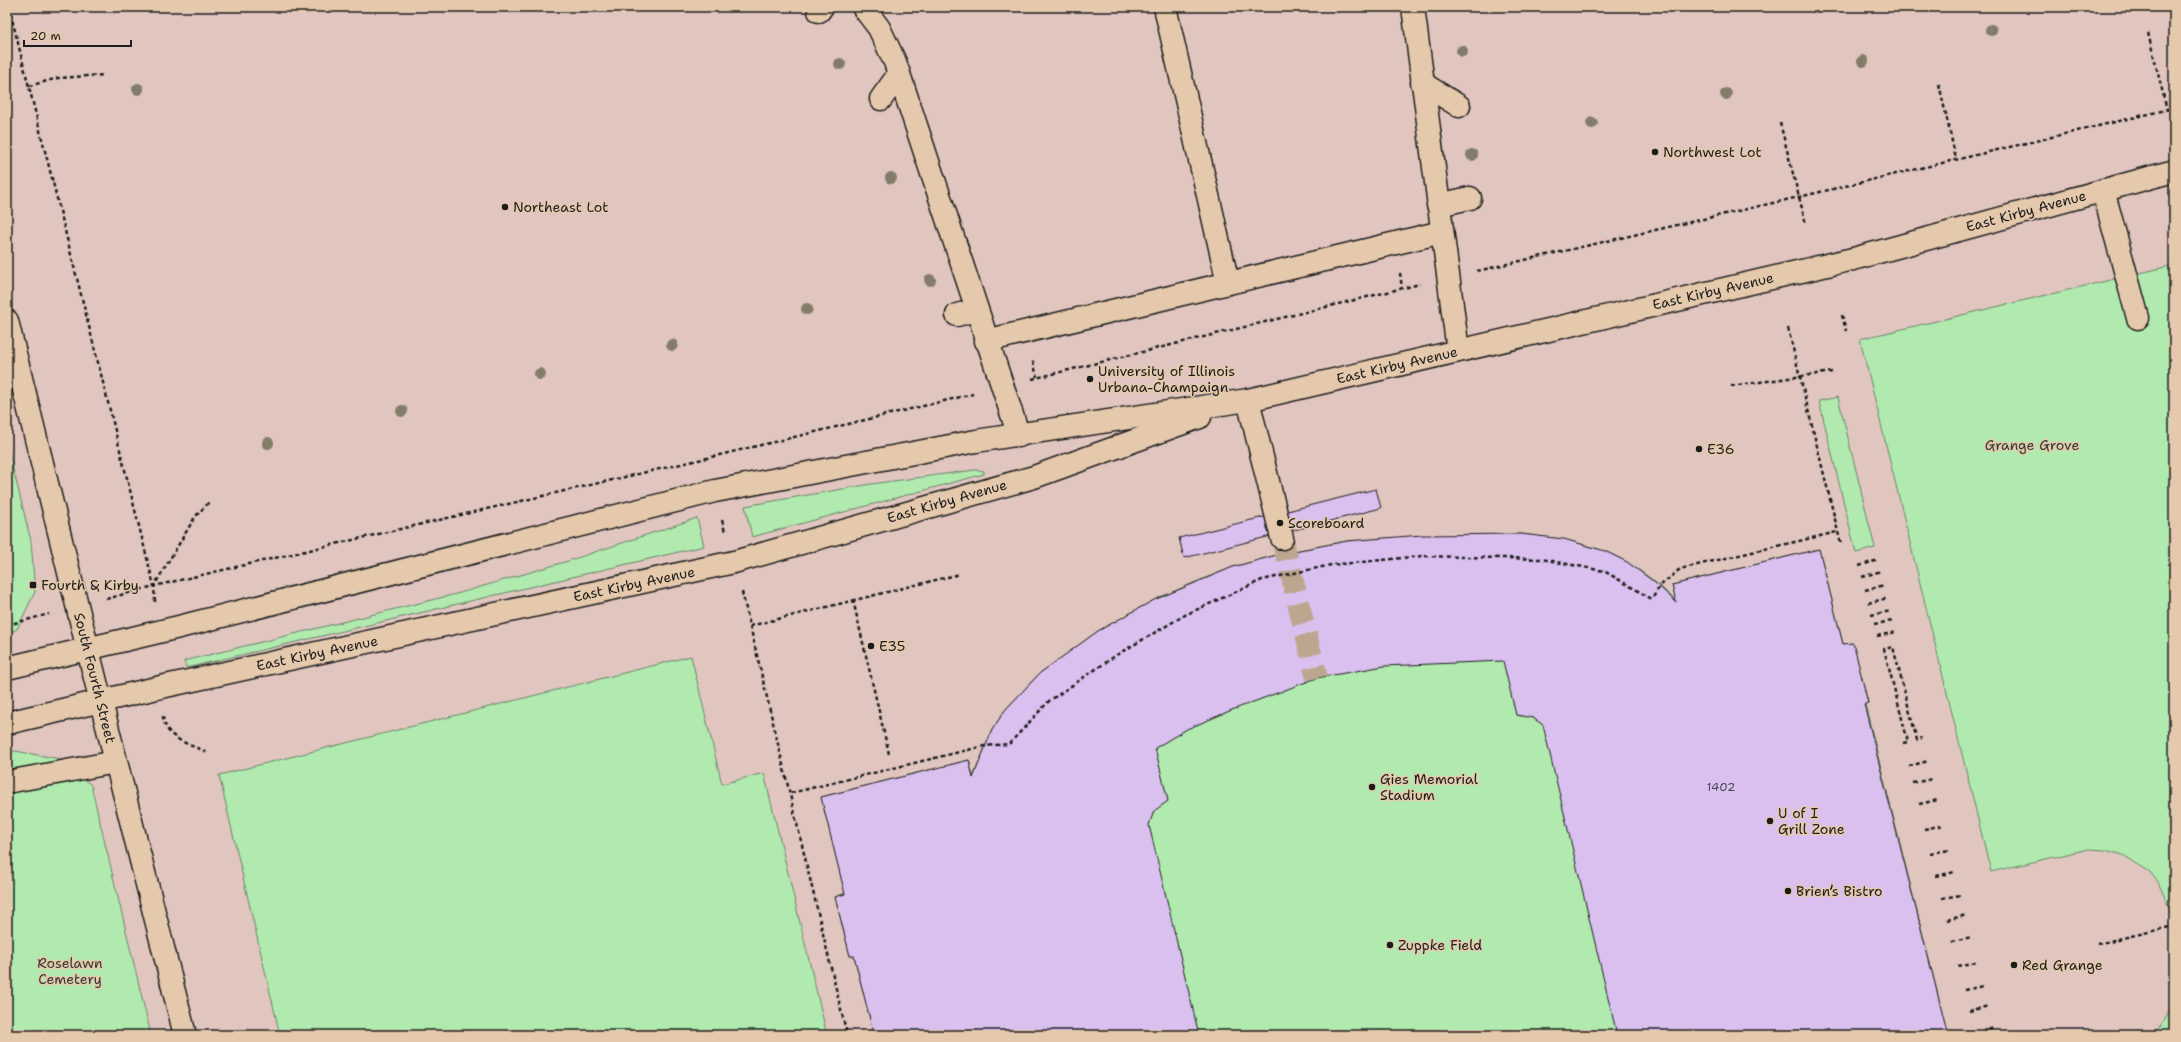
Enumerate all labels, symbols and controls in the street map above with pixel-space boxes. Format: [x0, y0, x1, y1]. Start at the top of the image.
scale bar [24, 22, 131, 48]
text: 20 m [30, 28, 61, 44]
place label: Northwest Lot [1663, 143, 1762, 161]
marker: Northwest Lot [1650, 147, 1660, 157]
street label: East Kirby Avenue [1964, 186, 2088, 236]
place label: Northeast Lot [513, 198, 608, 216]
marker: Northeast Lot [500, 202, 510, 212]
street label: East Kirby Avenue [1651, 268, 1775, 314]
street label: East Kirby Avenue [1335, 342, 1459, 388]
place label: University of Illinois Urbana-Champaign [1098, 362, 1235, 396]
marker: University of Illinois Urbana-Champaign [1085, 374, 1095, 384]
park label: Grange Grove [1985, 436, 2079, 454]
place label: E36 [1707, 440, 1735, 458]
marker: E36 [1694, 444, 1704, 454]
street label: East Kirby Avenue [885, 475, 1009, 527]
place label: Scoreboard [1288, 514, 1364, 532]
marker: Scoreboard [1275, 518, 1285, 528]
street label: East Kirby Avenue [572, 562, 697, 606]
place label: Fourth & Kirby [41, 576, 139, 594]
marker: Fourth & Kirby [28, 580, 38, 590]
street label: South Fourth Street [70, 611, 120, 745]
street label: East Kirby Avenue [255, 631, 380, 675]
place label: E35 [879, 637, 905, 655]
marker: E35 [866, 641, 876, 651]
place label: Gies Memorial Stadium [1380, 770, 1479, 804]
house number: 1402 [1707, 779, 1735, 795]
marker: Gies Memorial Stadium [1367, 782, 1377, 792]
place label: U of I Grill Zone [1778, 804, 1845, 838]
marker: U of I Grill Zone [1765, 816, 1775, 826]
place label: Brien’s Bistro [1796, 882, 1883, 900]
marker: Brien’s Bistro [1783, 886, 1793, 896]
place label: Zuppke Field [1398, 936, 1482, 954]
marker: Zuppke Field [1385, 940, 1395, 950]
park label: Roselawn Cemetery [37, 954, 103, 988]
place label: Red Grange [2022, 956, 2103, 974]
marker: Red Grange [2009, 960, 2019, 970]

